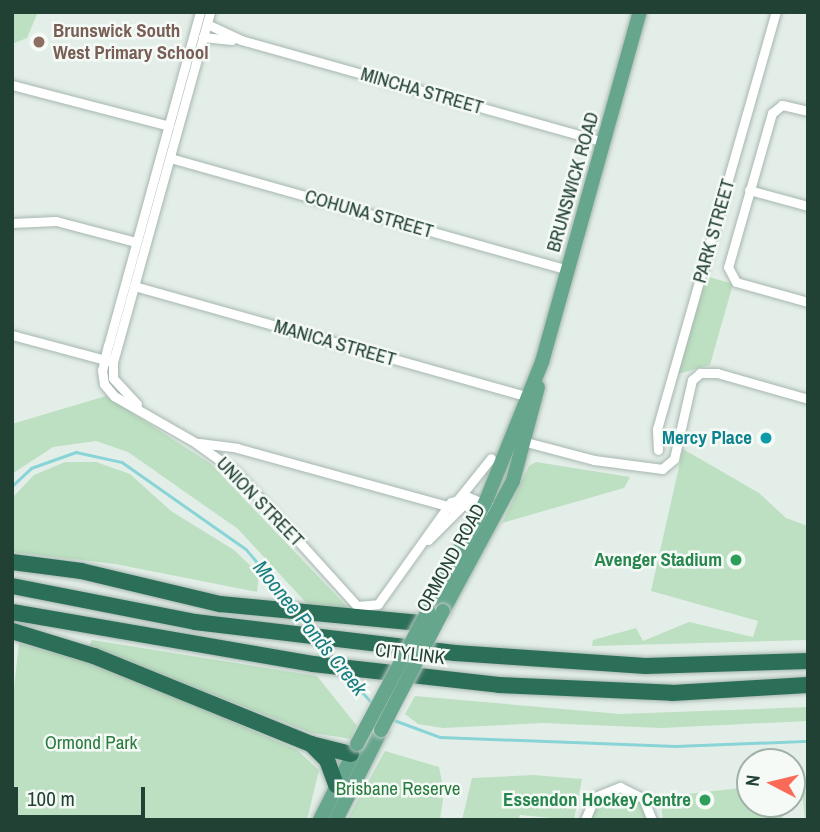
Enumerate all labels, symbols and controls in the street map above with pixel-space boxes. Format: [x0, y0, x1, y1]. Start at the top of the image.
place label: Brunswick South West Primary School [53, 20, 209, 64]
marker: Brunswick South West Primary School [31, 34, 47, 50]
street label: MINCHA STREET [358, 63, 486, 119]
street label: BRUNSWICK ROAD [542, 109, 604, 255]
street label: PARK STREET [688, 176, 740, 286]
street label: COHUNA STREET [302, 185, 436, 243]
street label: MANICA STREET [271, 315, 399, 371]
place label: Mercy Place [662, 427, 752, 449]
marker: Mercy Place [758, 430, 774, 446]
street label: UNION STREET [212, 452, 308, 552]
street label: ORMOND ROAD [412, 500, 490, 616]
place label: Avenger Stadium [594, 549, 722, 571]
marker: Avenger Stadium [728, 552, 744, 568]
water label: Moonee Ponds Creek [248, 555, 372, 701]
street label: CITYLINK [374, 638, 446, 670]
park label: Ormond Park [45, 732, 137, 754]
north arrow [736, 748, 806, 818]
scale bar [18, 772, 149, 816]
text: N [739, 774, 766, 788]
park label: Brisbane Reserve [336, 778, 460, 800]
text: 100 m [27, 784, 75, 813]
place label: Essendon Hockey Centre [503, 789, 691, 811]
marker: Essendon Hockey Centre [697, 792, 713, 808]

